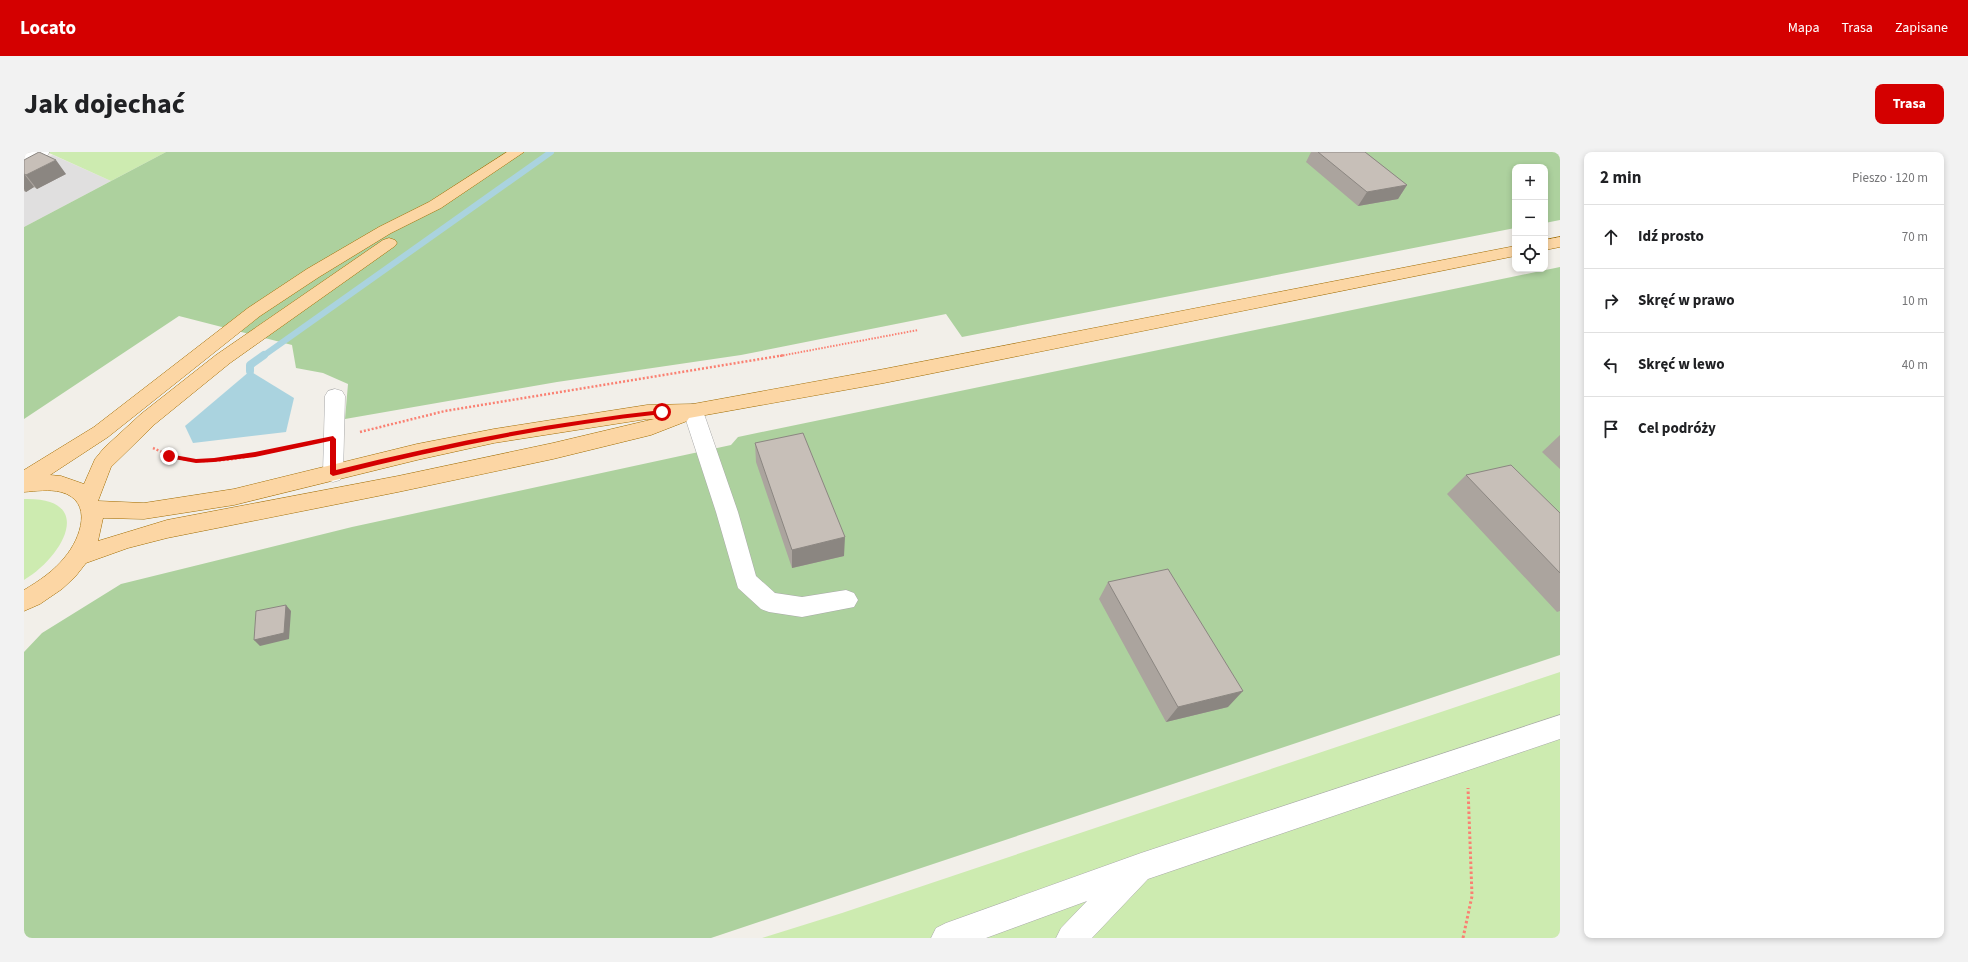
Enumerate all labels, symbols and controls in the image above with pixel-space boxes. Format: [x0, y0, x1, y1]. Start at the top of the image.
text: Locato [20, 15, 76, 42]
text: Mapa [1788, 18, 1820, 38]
text: Trasa [1842, 18, 1873, 38]
text: Zapisane [1895, 18, 1948, 38]
text: Jak dojechać [24, 84, 185, 124]
button: Trasa [1875, 84, 1944, 124]
map controls [1512, 164, 1548, 272]
button: + [1512, 164, 1548, 200]
text: 2 min [1600, 166, 1641, 190]
text: Pieszo · 120 m [1852, 169, 1928, 187]
button: − [1512, 200, 1548, 236]
icon: ahead [1600, 226, 1622, 248]
text: Idź prosto [1638, 226, 1704, 247]
text: 70 m [1902, 228, 1928, 246]
button: locate [1512, 236, 1548, 272]
icon: right [1600, 290, 1622, 312]
text: Skręć w prawo [1638, 290, 1735, 311]
text: 10 m [1902, 292, 1928, 310]
icon: left [1600, 354, 1622, 376]
text: Skręć w lewo [1638, 354, 1725, 375]
text: 40 m [1902, 356, 1928, 374]
route start [653, 403, 671, 421]
icon: arrive [1600, 418, 1622, 440]
text: Cel podróży [1638, 418, 1716, 439]
route end [160, 447, 178, 465]

